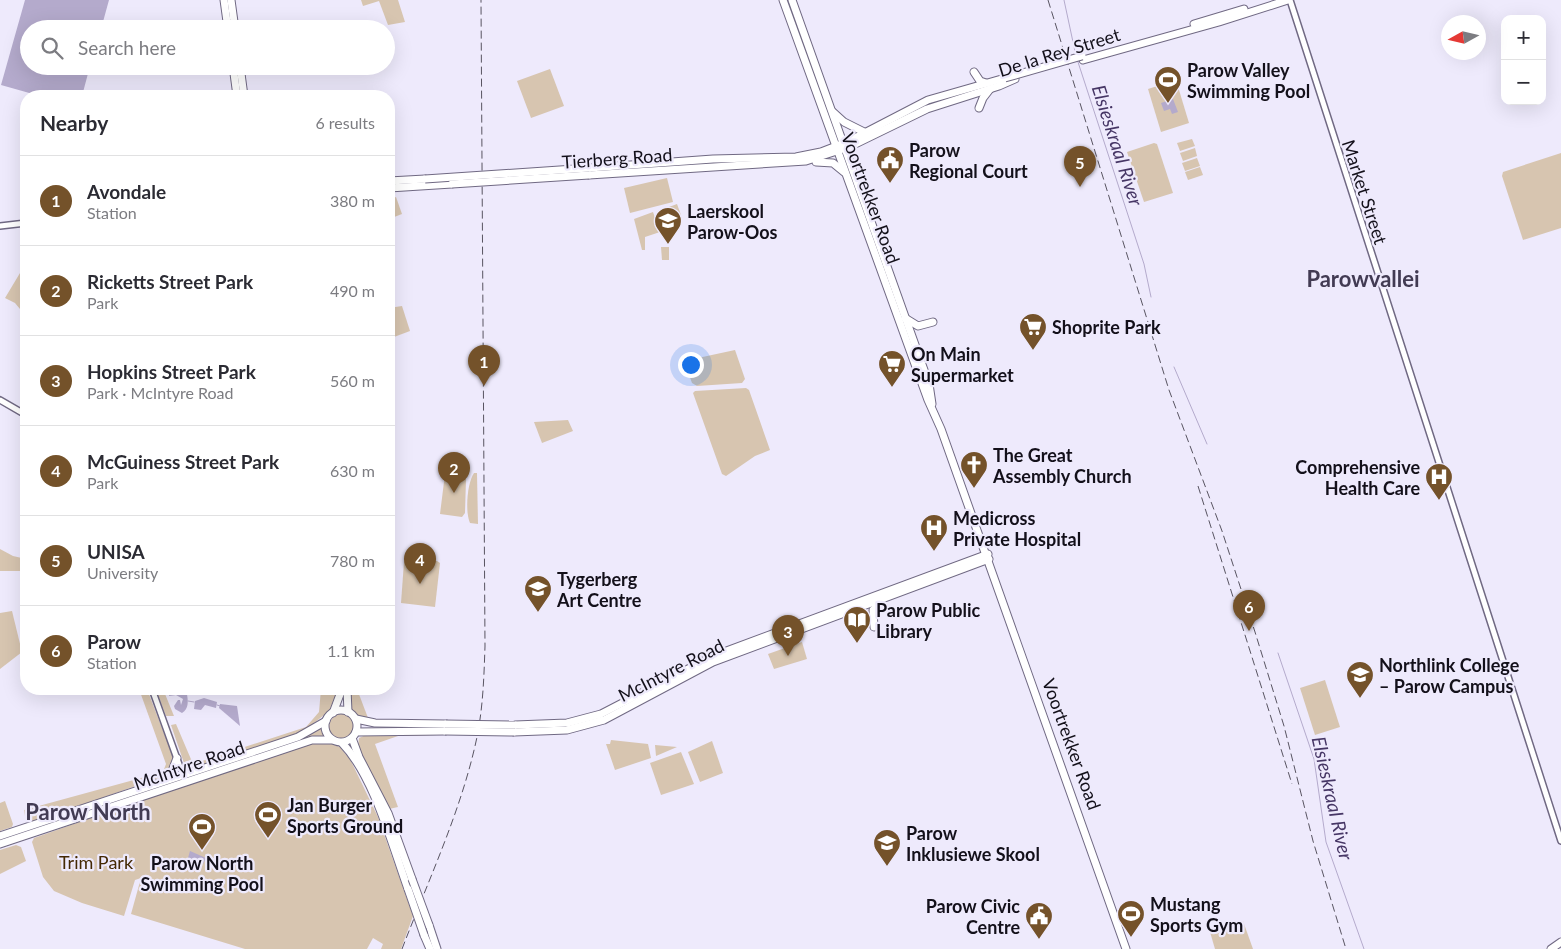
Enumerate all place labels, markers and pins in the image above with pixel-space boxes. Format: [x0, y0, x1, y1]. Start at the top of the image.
place label: Parow Valley Swimming Pool [1187, 59, 1310, 102]
sports icon: Parow Valley Swimming Pool [1153, 65, 1183, 104]
place label: Parow Regional Court [909, 139, 1028, 182]
public building icon: Parow Regional Court [875, 145, 905, 184]
pin: 5 [1064, 146, 1096, 187]
place label: Laerskool Parow-Oos [687, 200, 778, 243]
school or university icon: Laerskool Parow-Oos [653, 206, 683, 245]
supermarket icon: Shoprite Park [1018, 312, 1048, 351]
place label: Shoprite Park [1052, 316, 1161, 338]
place label: On Main Supermarket [911, 343, 1014, 386]
pin: 1 [468, 345, 500, 386]
supermarket icon: On Main Supermarket [877, 349, 907, 388]
place label: The Great Assembly Church [992, 444, 1132, 487]
church icon: The Great Assembly Church [959, 450, 989, 489]
pin: 2 [438, 452, 470, 493]
place label: Comprehensive Health Care [1295, 456, 1420, 499]
hospital icon: Comprehensive Health Care [1424, 462, 1454, 501]
place label: Medicross Private Hospital [953, 507, 1081, 550]
hospital icon: Medicross Private Hospital [919, 513, 949, 552]
pin: 4 [404, 543, 436, 584]
place label: Tygerberg Art Centre [556, 568, 642, 611]
school or university icon: Tygerberg Art Centre [523, 574, 553, 613]
pin: 6 [1233, 590, 1265, 631]
place label: Parow Public Library [876, 599, 981, 642]
library icon: Parow Public Library [842, 605, 872, 644]
pin: 3 [772, 615, 804, 656]
place label: Northlink College – Parow Campus [1379, 654, 1520, 697]
school or university icon: Northlink College – Parow Campus [1345, 660, 1375, 699]
place label: Jan Burger Sports Ground [287, 794, 403, 837]
sports icon: Jan Burger Sports Ground [253, 800, 283, 839]
sports icon: Parow North Swimming Pool [187, 812, 217, 851]
place label: Parow Inklusiewe Skool [906, 822, 1040, 865]
school or university icon: Parow Inklusiewe Skool [872, 828, 902, 867]
place label: Parow North Swimming Pool [140, 852, 264, 895]
place label: Mustang Sports Gym [1150, 893, 1243, 936]
place label: Parow Civic Centre [926, 895, 1020, 938]
sports icon: Mustang Sports Gym [1116, 899, 1146, 938]
public building icon: Parow Civic Centre [1024, 901, 1054, 940]

